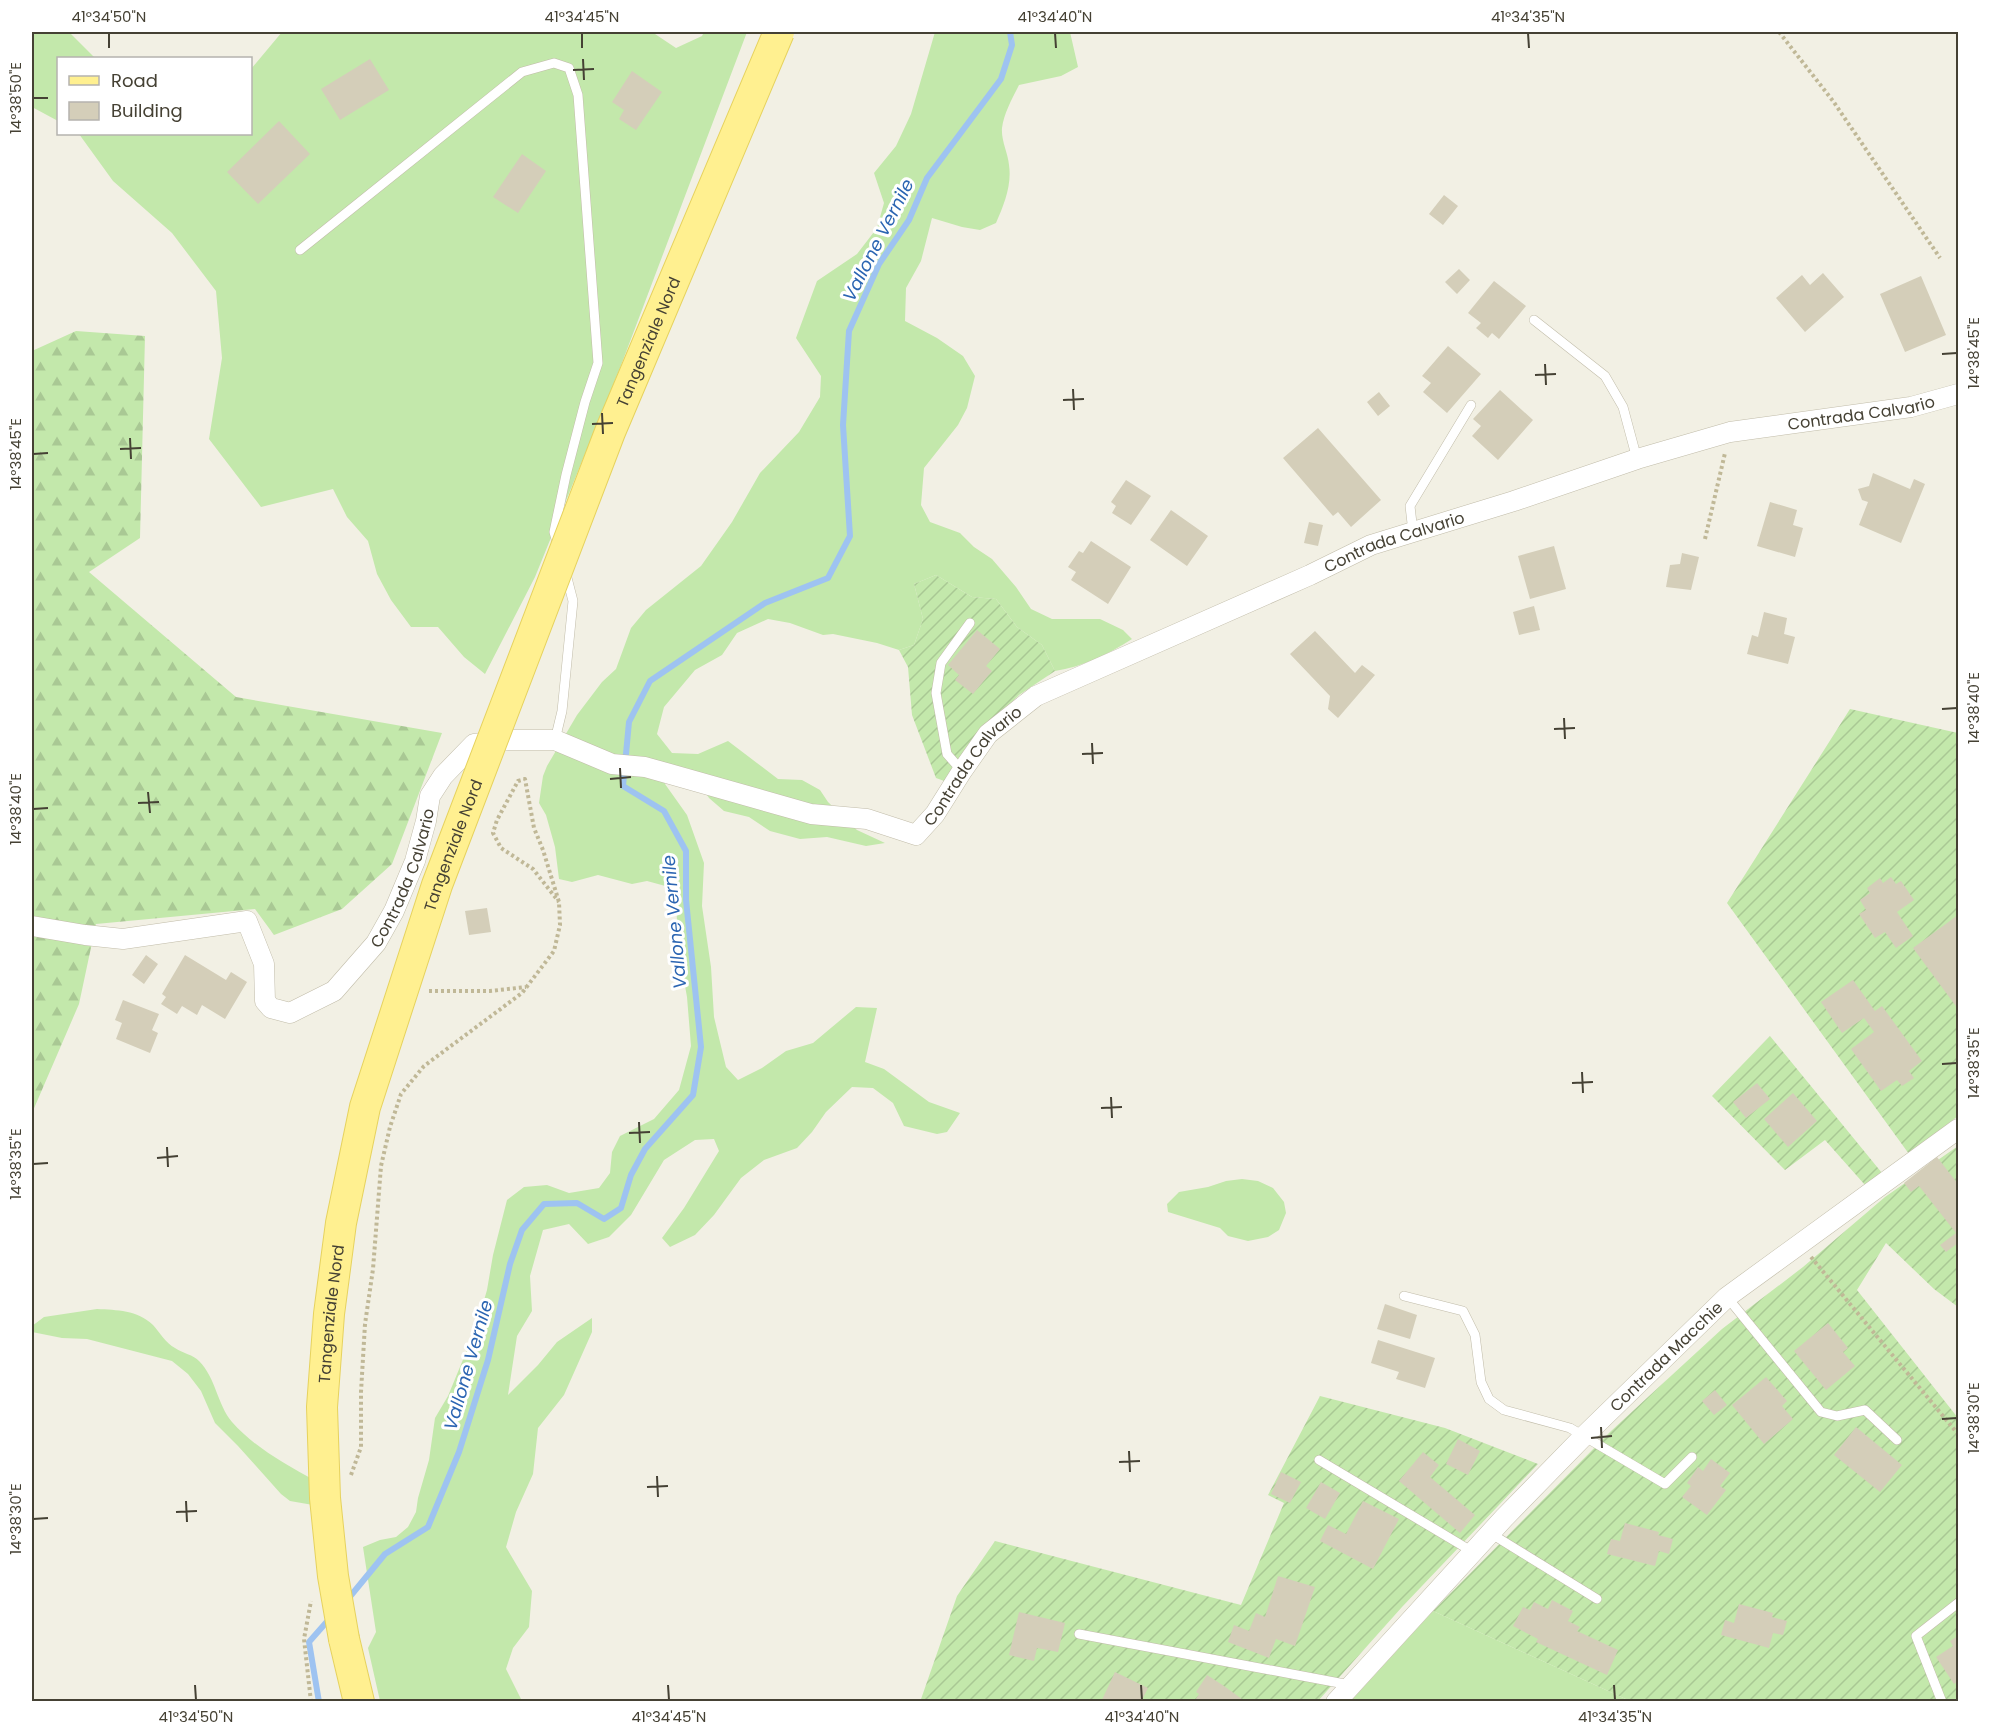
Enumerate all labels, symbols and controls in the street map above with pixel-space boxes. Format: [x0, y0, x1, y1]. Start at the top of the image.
text: 41°34'50"N [72, 6, 146, 27]
text: 41°34'45"N [545, 6, 619, 27]
text: 41°34'40"N [1018, 6, 1092, 27]
text: 41°34'35"N [1491, 6, 1565, 27]
legend [57, 57, 252, 135]
text: 14°38'50"E [5, 62, 26, 134]
text: Road [111, 68, 158, 93]
text: Building [111, 98, 183, 123]
water label: Vallone Vernile [836, 174, 920, 306]
street label: Tangenziale Nord [610, 273, 686, 411]
text: 14°38'45"E [1963, 317, 1984, 389]
street label: Contrada Calvario [1786, 390, 1937, 435]
text: 14°38'45"E [5, 418, 26, 490]
street label: Contrada Calvario [1320, 505, 1467, 578]
text: 14°38'40"E [1963, 672, 1984, 744]
street label: Contrada Calvario [918, 700, 1026, 831]
text: 14°38'40"E [5, 773, 26, 845]
street label: Tangenziale Nord [418, 776, 488, 914]
street label: Contrada Calvario [364, 807, 439, 952]
water label: Vallone Vernile [656, 854, 692, 990]
text: 14°38'35"E [1963, 1027, 1984, 1099]
text: 14°38'35"E [5, 1128, 26, 1200]
street label: Tangenziale Nord [312, 1243, 350, 1384]
street label: Contrada Macchie [1604, 1296, 1728, 1417]
water label: Vallone Vernile [437, 1297, 499, 1433]
text: 14°38'30"E [1963, 1382, 1984, 1454]
text: 14°38'30"E [5, 1483, 26, 1555]
text: 41°34'50"N [159, 1706, 233, 1727]
text: 41°34'45"N [632, 1706, 706, 1727]
text: 41°34'40"N [1105, 1706, 1179, 1727]
text: 41°34'35"N [1578, 1706, 1652, 1727]

